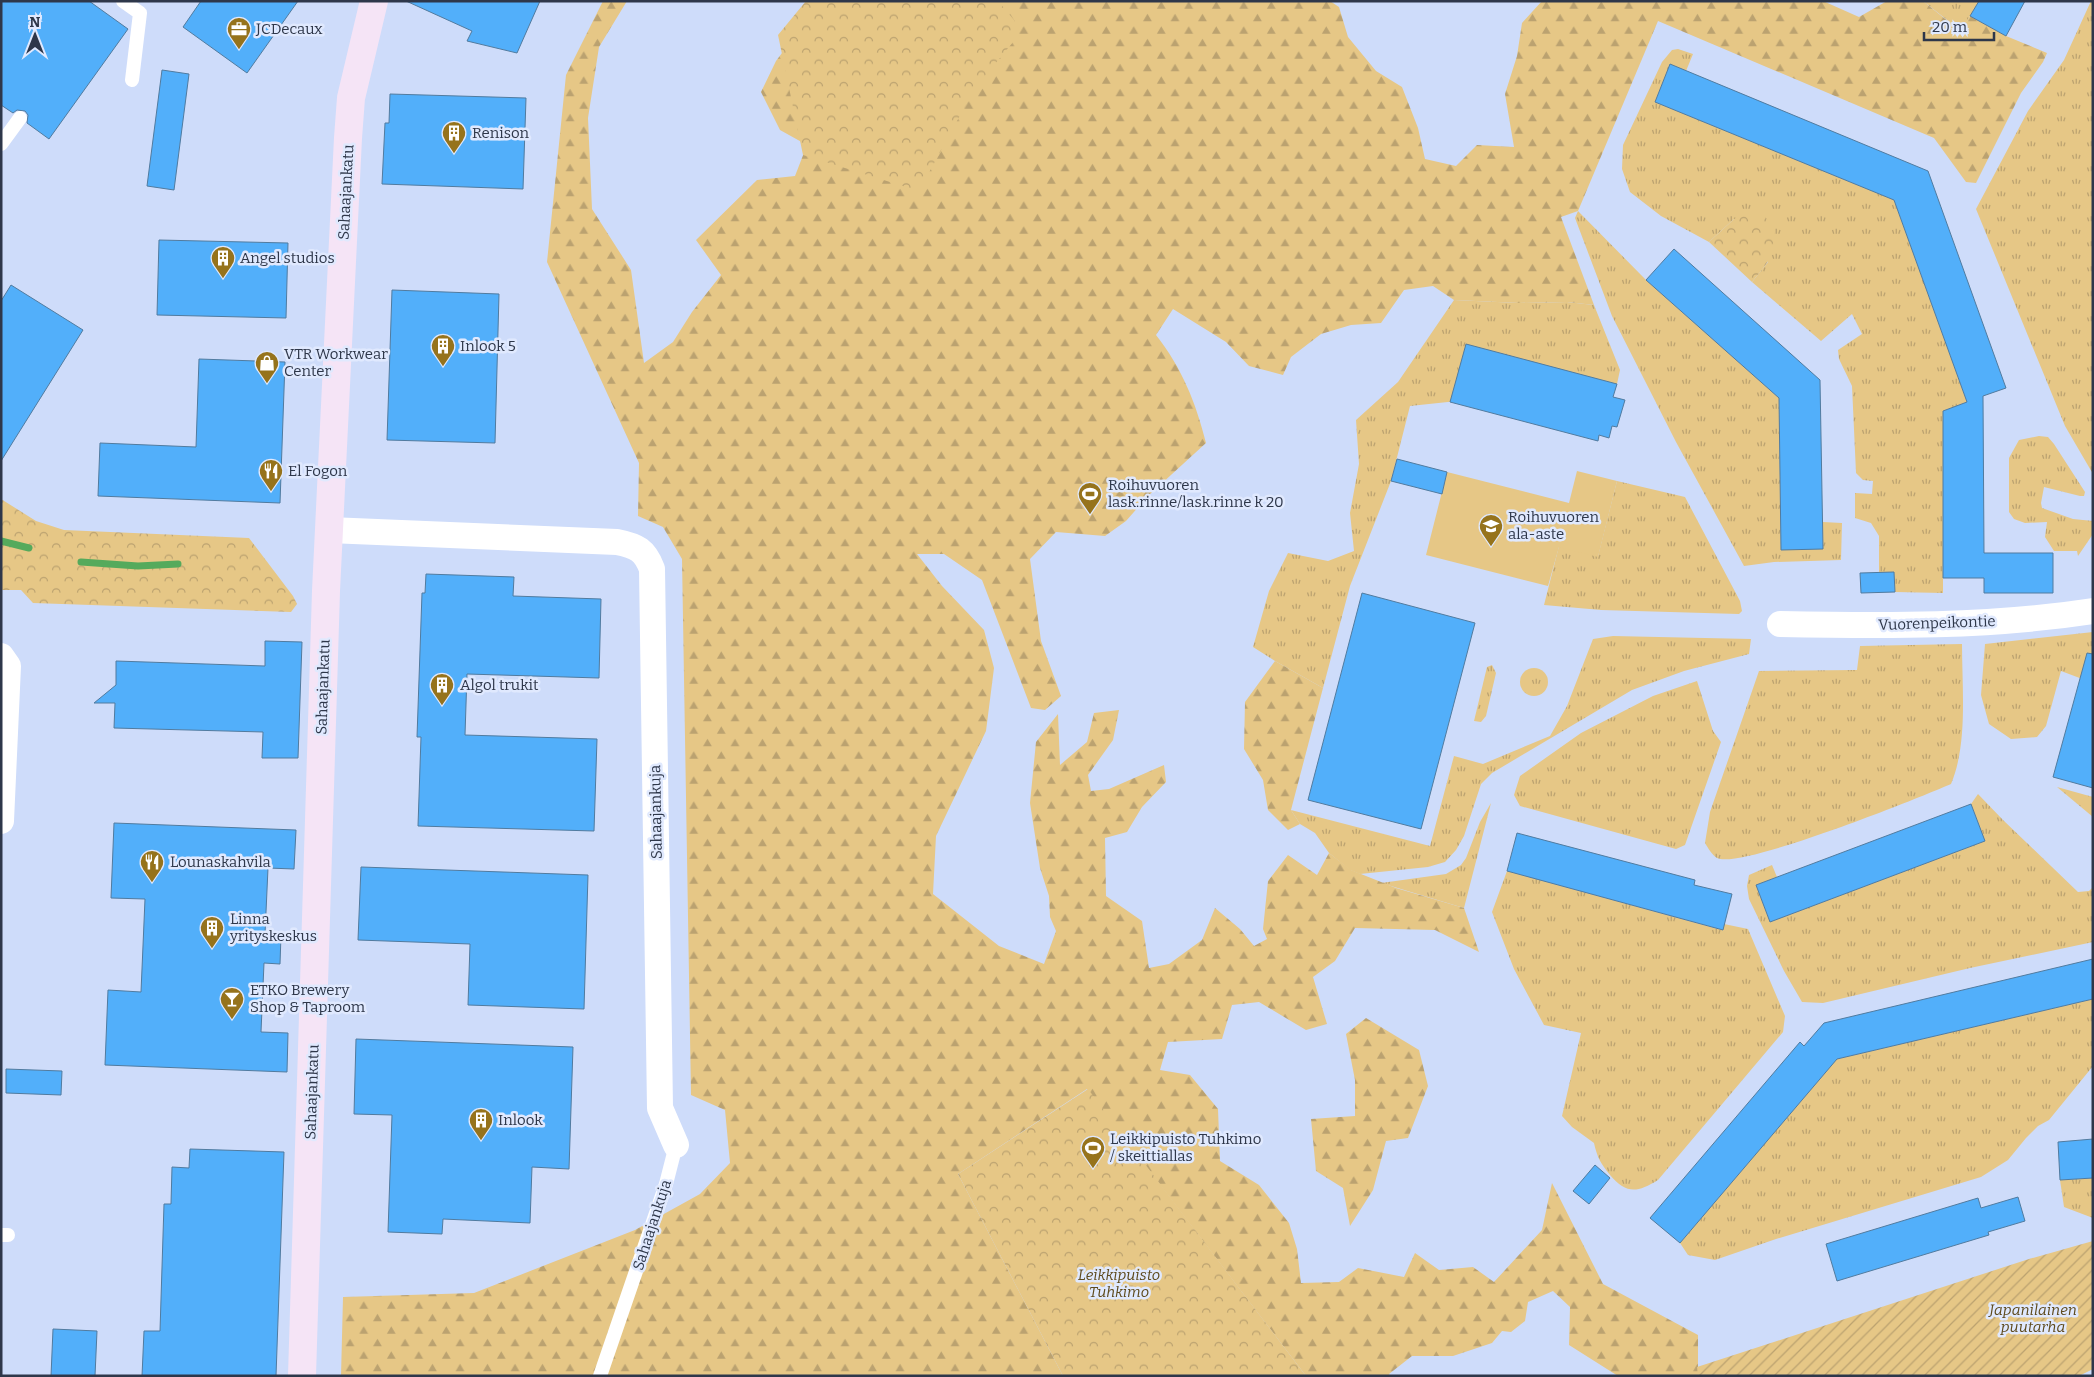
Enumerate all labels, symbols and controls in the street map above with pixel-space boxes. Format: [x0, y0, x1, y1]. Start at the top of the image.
north arrow [10, 10, 60, 60]
scale bar [1924, 10, 1994, 42]
text: N [30, 14, 41, 31]
office icon: JCDecaux [226, 16, 252, 50]
text: 20 m [1932, 18, 1968, 36]
place label: JCDecaux [255, 20, 323, 38]
building icon: Renison [441, 120, 467, 154]
place label: Renison [472, 124, 530, 142]
street label: Sahaajankatu [335, 144, 357, 240]
building icon: Angel studios [210, 245, 236, 279]
place label: Angel studios [240, 249, 335, 267]
building icon: Inlook 5 [430, 333, 456, 367]
place label: Inlook 5 [460, 337, 516, 355]
place label: VTR Workwear Center [284, 345, 388, 380]
shop icon: VTR Workwear Center [254, 350, 280, 384]
restaurant icon: El Fogon [258, 458, 284, 492]
place label: El Fogon [288, 462, 348, 480]
place label: Roihuvuoren lask.rinne/lask.rinne k 20 [1108, 476, 1284, 511]
sports icon: Roihuvuoren lask.rinne/lask.rinne k 20 [1077, 481, 1103, 515]
place label: Roihuvuoren ala-aste [1508, 508, 1599, 543]
school or university icon: Roihuvuoren ala-aste [1478, 513, 1504, 547]
street label: Vuorenpeikontie [1878, 612, 1996, 634]
street label: Sahaajankatu [312, 639, 334, 735]
building icon: Algol trukit [429, 672, 455, 706]
place label: Algol trukit [460, 676, 539, 694]
street label: Sahaajankuja [646, 765, 666, 859]
restaurant icon: Lounaskahvila [139, 849, 165, 883]
place label: Lounaskahvila [170, 853, 271, 871]
place label: Linna yrityskeskus [229, 910, 317, 945]
building icon: Linna yrityskeskus [199, 915, 225, 949]
place label: ETKO Brewery Shop & Taproom [250, 981, 366, 1016]
bar icon: ETKO Brewery Shop & Taproom [219, 986, 245, 1020]
street label: Sahaajankatu [301, 1044, 323, 1140]
building icon: Inlook [468, 1107, 494, 1141]
place label: Inlook [498, 1111, 543, 1129]
place label: Leikkipuisto Tuhkimo / skeittiallas [1110, 1130, 1261, 1165]
sports icon: Leikkipuisto Tuhkimo / skeittiallas [1080, 1135, 1106, 1169]
street label: Sahaajankuja [629, 1177, 675, 1273]
park label: Leikkipuisto Tuhkimo [1078, 1266, 1160, 1301]
park label: Japanilainen puutarha [1987, 1301, 2077, 1336]

